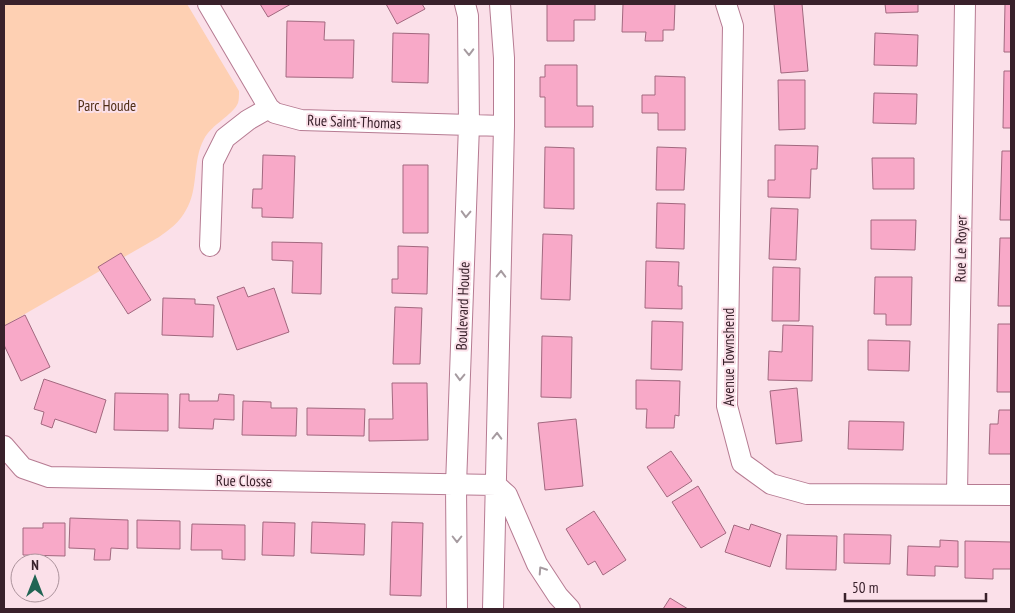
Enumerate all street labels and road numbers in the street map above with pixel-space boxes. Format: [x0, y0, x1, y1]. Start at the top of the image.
street label: Rue Saint-Thomas [307, 110, 401, 133]
street label: Rue Le Royer [950, 214, 971, 283]
street label: Boulevard Houde [451, 261, 474, 351]
street label: Avenue Townshend [719, 308, 738, 406]
street label: Rue Closse [216, 471, 272, 490]

